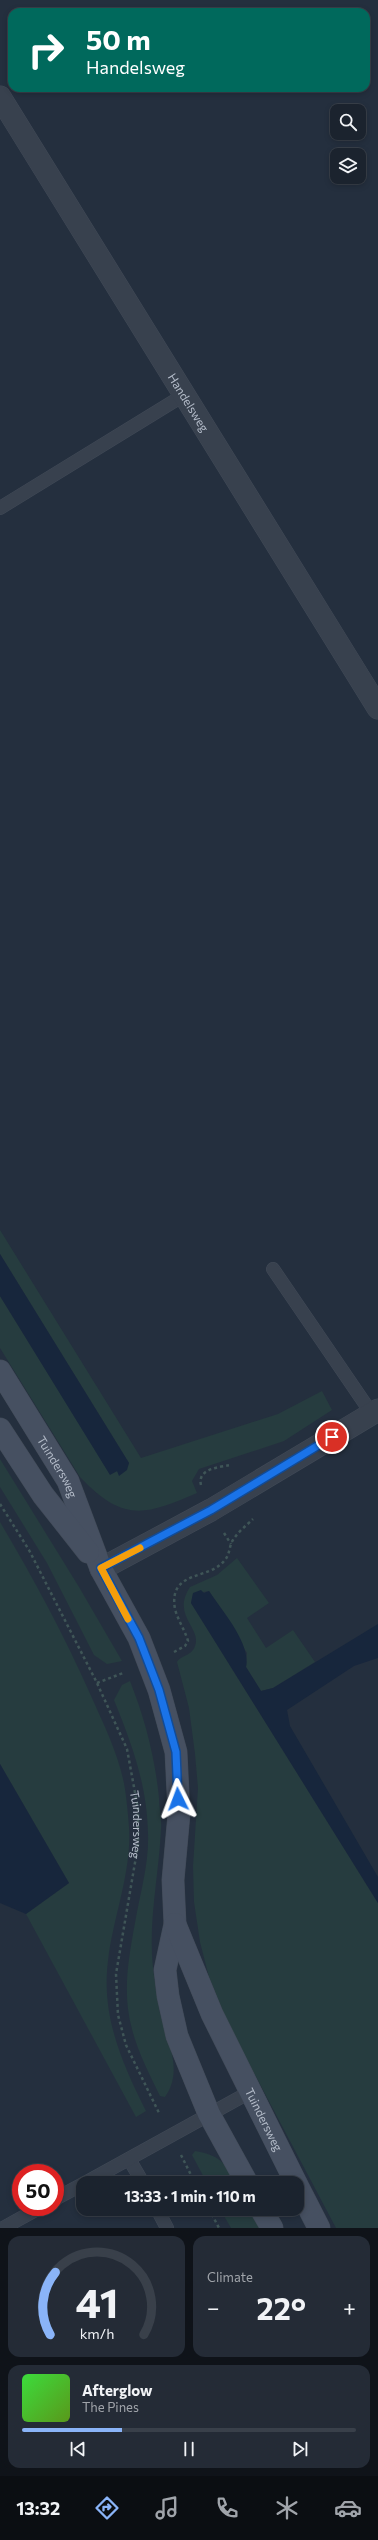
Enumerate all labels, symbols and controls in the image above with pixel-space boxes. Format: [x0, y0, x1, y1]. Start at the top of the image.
text: 50 m [86, 22, 151, 56]
icon: right [20, 24, 72, 76]
text: Handelsweg [86, 56, 185, 78]
map controls [330, 104, 366, 184]
button: search [330, 104, 366, 140]
button: layers [330, 148, 366, 184]
street label: Handelsweg [166, 370, 212, 435]
pin [315, 1420, 349, 1454]
icon: arrive [321, 1426, 343, 1448]
street label: Tuindersweg [35, 1433, 81, 1500]
position arrow [157, 1778, 199, 1820]
street label: Tuindersweg [128, 1789, 145, 1861]
street label: Tuindersweg [243, 2085, 286, 2154]
speed limit sign: 50 [12, 2164, 64, 2216]
text: 13:33 · 1 min · 110 m [124, 2187, 256, 2205]
text: Climate [207, 2269, 253, 2285]
text: 41 [75, 2275, 118, 2326]
text: 22° [257, 2289, 306, 2326]
text: − [207, 2294, 220, 2321]
text: + [343, 2294, 356, 2321]
text: km/h [79, 2323, 114, 2341]
text: Afterglow [82, 2381, 152, 2399]
text: The Pines [82, 2399, 139, 2415]
icon: previous [67, 2438, 89, 2460]
icon: pause [178, 2438, 200, 2460]
icon: next [289, 2438, 311, 2460]
icon: directions [93, 2494, 121, 2522]
icon: music [153, 2494, 181, 2522]
icon: phone [213, 2494, 241, 2522]
icon: climate [273, 2494, 301, 2522]
icon: car [334, 2494, 362, 2522]
text: 13:32 [16, 2497, 60, 2519]

